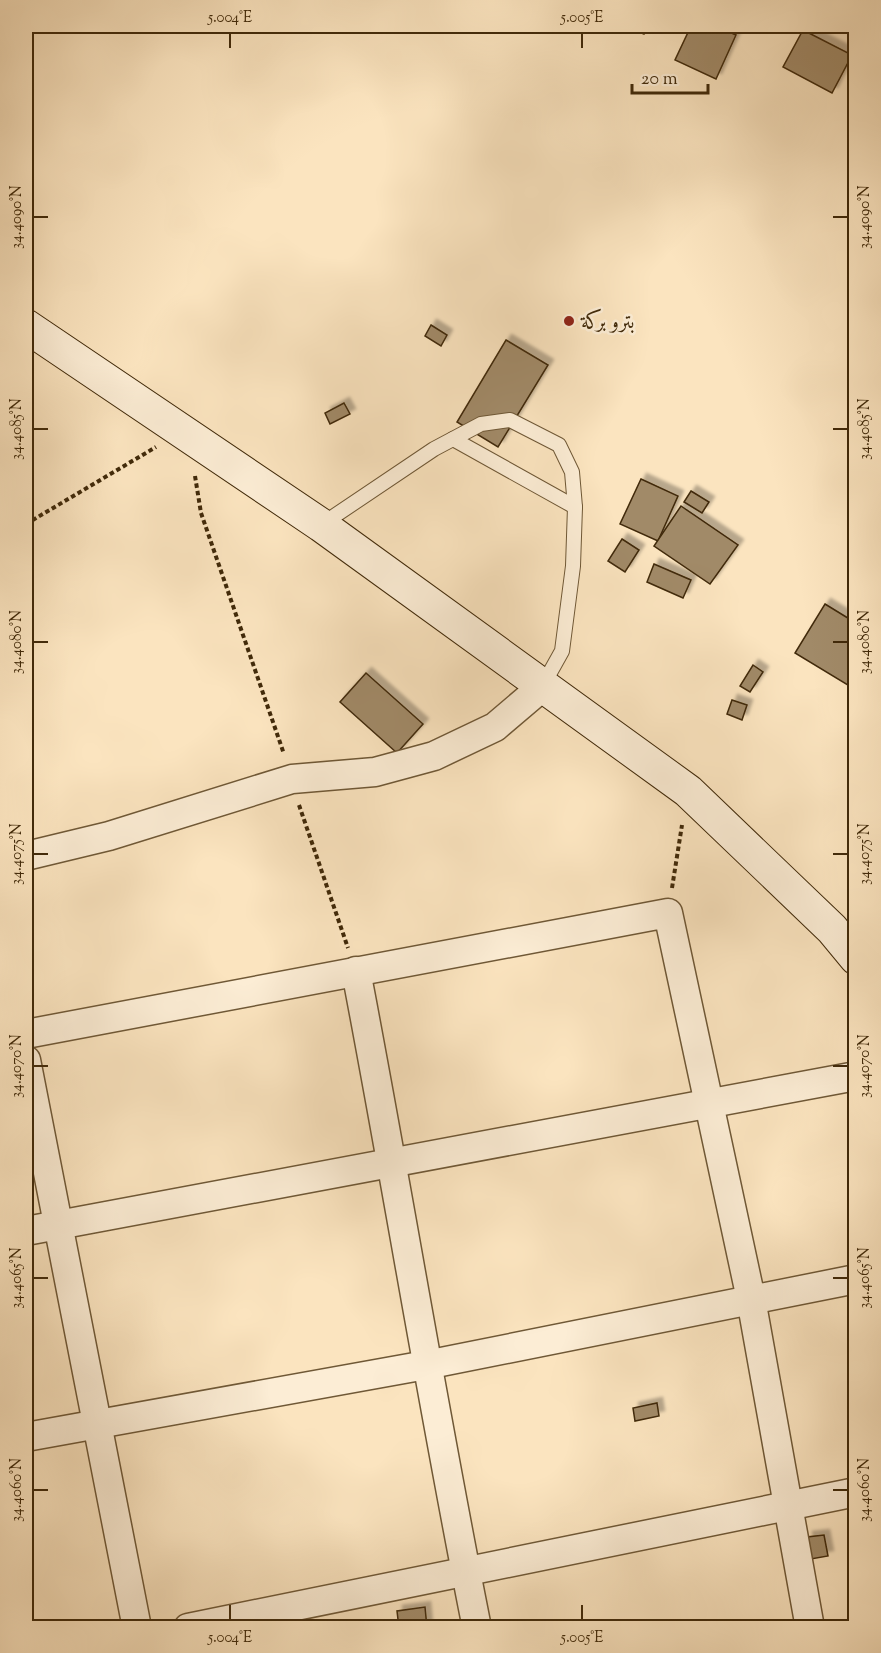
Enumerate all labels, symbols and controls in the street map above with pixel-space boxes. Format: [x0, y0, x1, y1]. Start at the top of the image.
text: 5.004°E [207, 8, 252, 29]
text: 5.005°E [560, 8, 603, 29]
scale bar [632, 57, 708, 95]
text: 20 m [641, 67, 678, 93]
text: 34.4090°N [7, 185, 28, 249]
text: 34.4090°N [855, 185, 876, 249]
place label: بترو بركة [580, 308, 634, 338]
marker: بترو بركة [562, 314, 576, 328]
text: 34.4085°N [7, 398, 28, 460]
text: 34.4085°N [855, 398, 876, 460]
text: 34.4080°N [7, 610, 28, 674]
text: 34.4080°N [855, 610, 876, 674]
text: 34.4075°N [7, 823, 28, 885]
text: 34.4075°N [855, 823, 876, 885]
text: 34.4070°N [7, 1034, 28, 1098]
text: 34.4070°N [855, 1034, 876, 1098]
text: 34.4065°N [7, 1247, 28, 1309]
text: 34.4065°N [855, 1247, 876, 1309]
text: 34.4060°N [7, 1458, 28, 1522]
text: 34.4060°N [855, 1458, 876, 1522]
text: 5.004°E [207, 1628, 252, 1649]
text: 5.005°E [560, 1628, 603, 1649]

